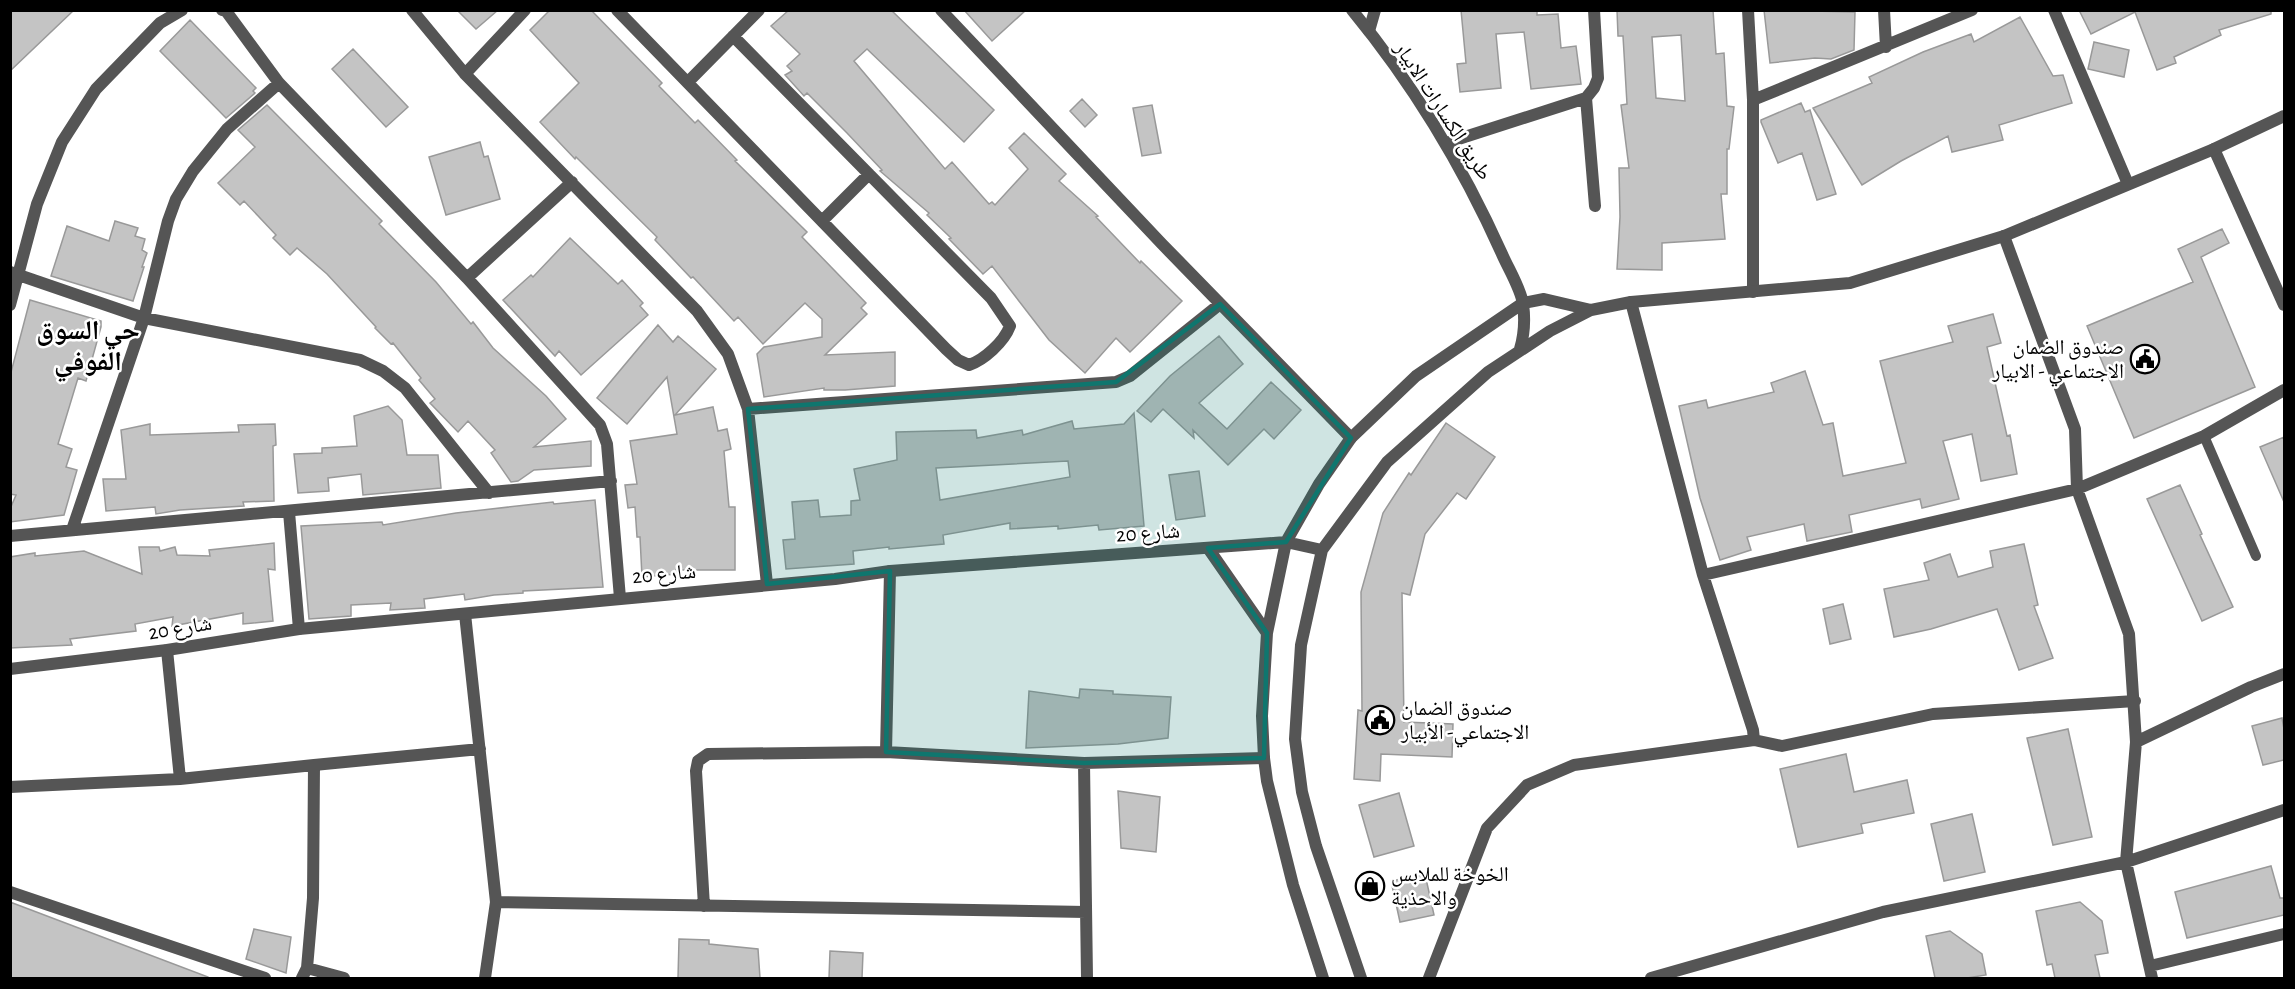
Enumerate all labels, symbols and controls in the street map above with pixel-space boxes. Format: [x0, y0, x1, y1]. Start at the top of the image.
street label: طريق الكسارات الابيار [1388, 37, 1495, 185]
district label: حي السوق الفوفي [36, 317, 140, 381]
place label: صندوق الضمان الاجتماعي - الابيار [1991, 337, 2124, 387]
public building icon: صندوق الضمان الاجتماعي - الابيار [2129, 343, 2161, 375]
street label: شارع 20 [1115, 520, 1181, 548]
street label: شارع 20 [631, 561, 697, 589]
street label: شارع 20 [147, 613, 214, 645]
place label: صندوق الضمان الاجتماعي- الأبيار [1400, 698, 1529, 748]
public building icon: صندوق الضمان الاجتماعي- الأبيار [1364, 704, 1396, 736]
place label: الخوخة للملابس والاحذية [1391, 864, 1509, 909]
shop icon: الخوخة للملابس والاحذية [1354, 870, 1386, 902]

